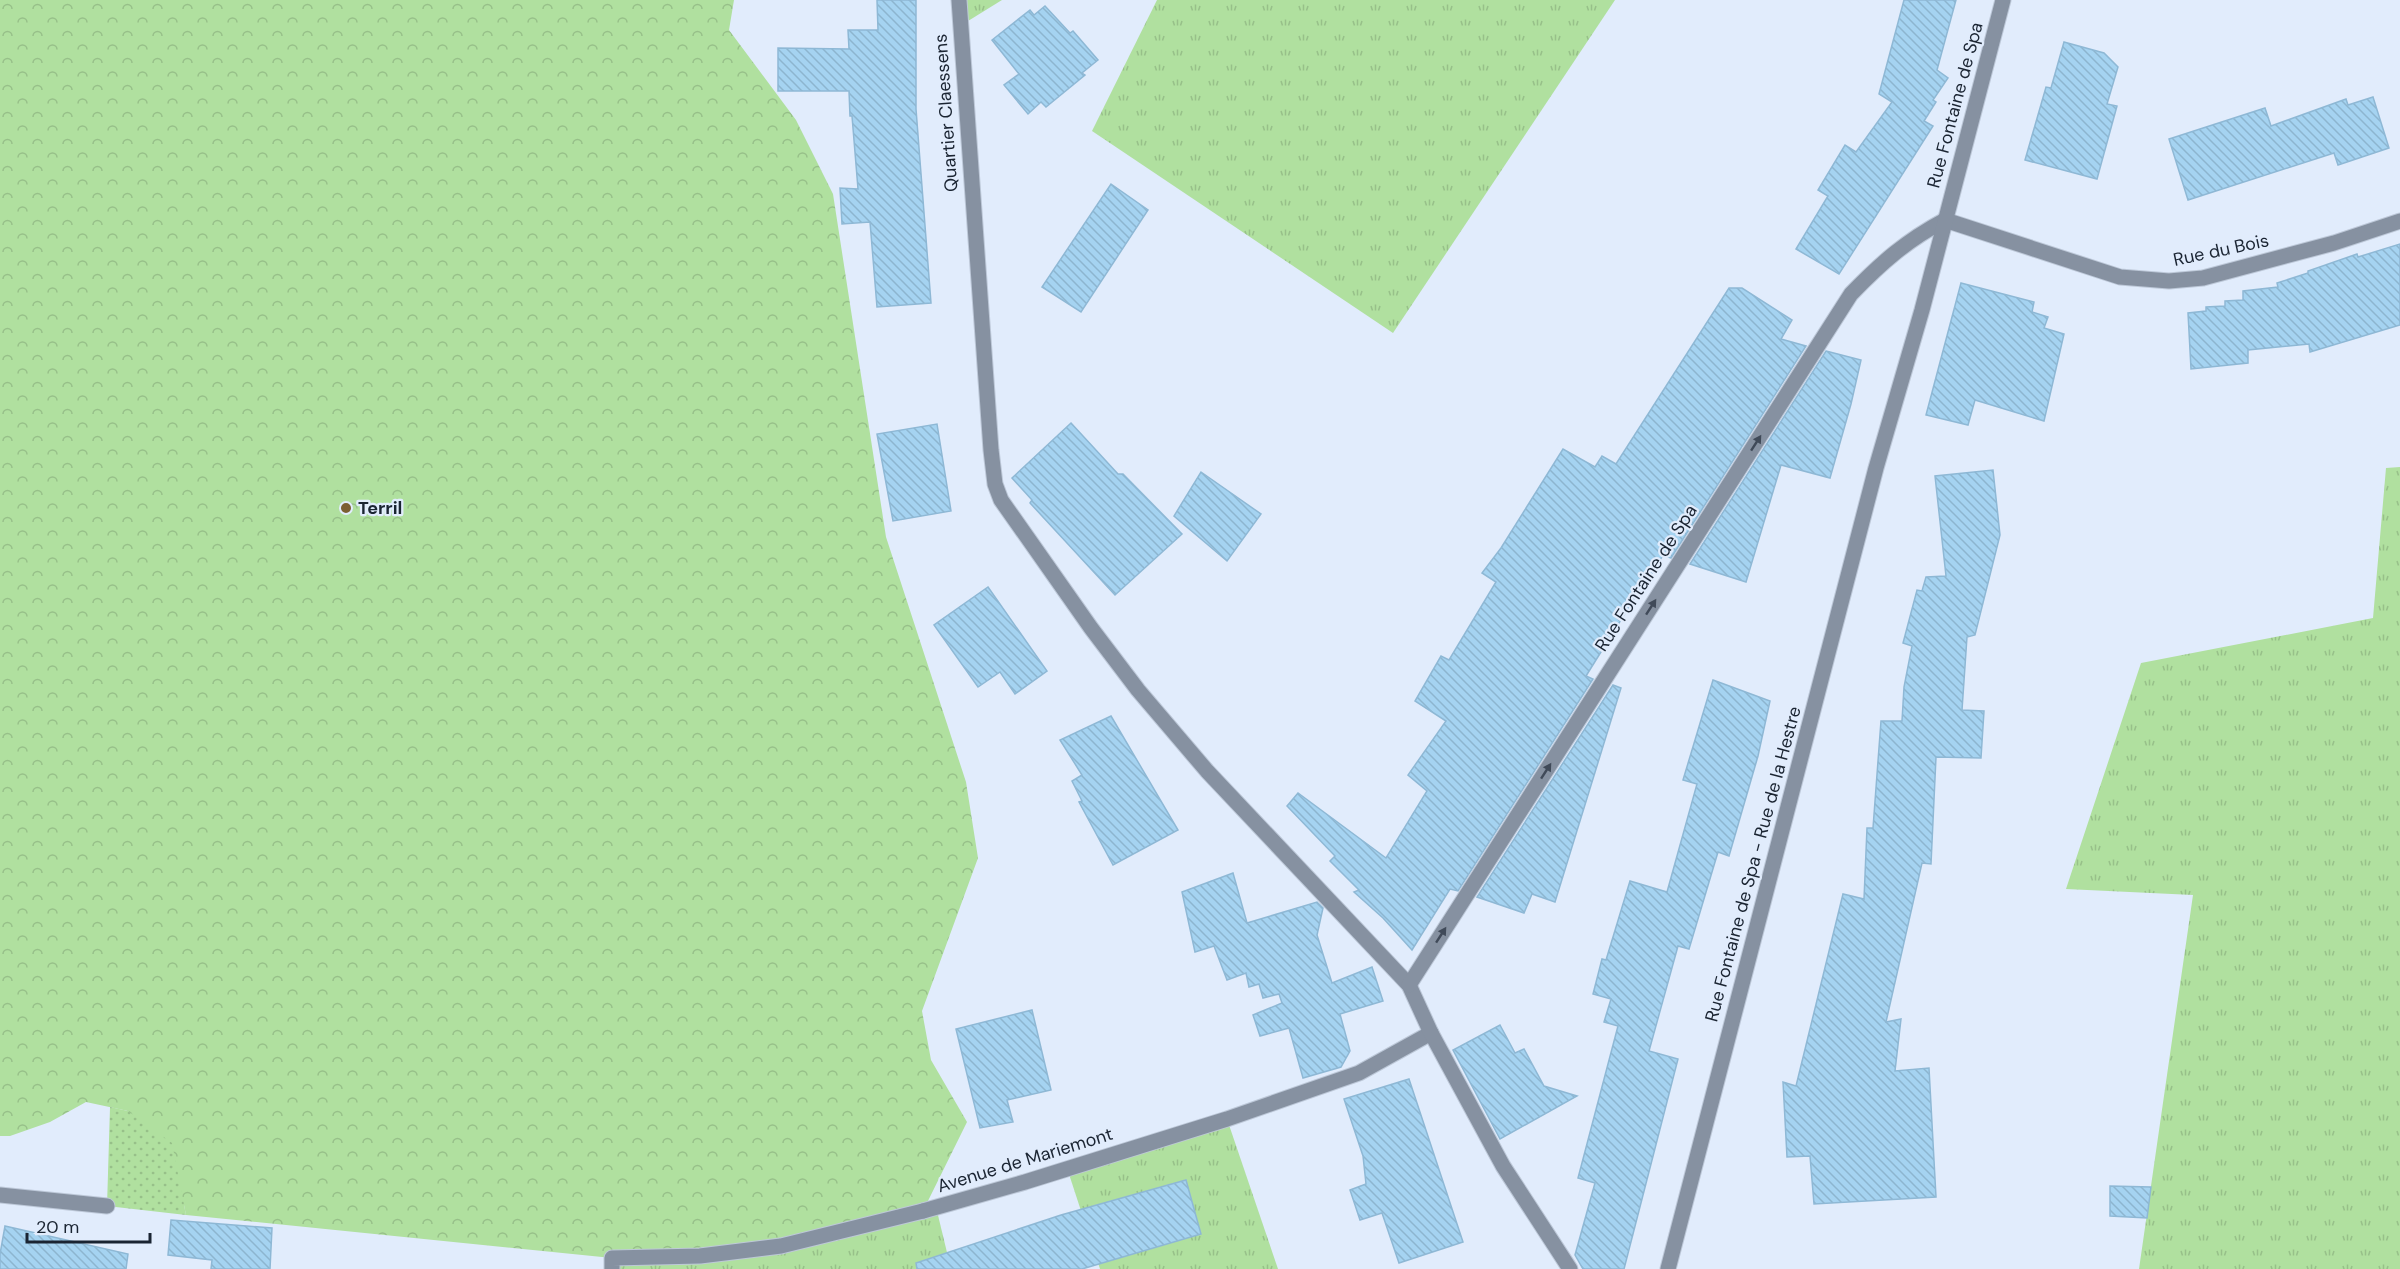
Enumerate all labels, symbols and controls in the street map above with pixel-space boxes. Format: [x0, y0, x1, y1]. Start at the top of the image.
street label: Rue Fontaine de Spa [1921, 20, 1989, 190]
street label: Quartier Claessens [929, 33, 963, 193]
street label: Rue du Bois [2171, 228, 2271, 272]
one-way arrow [1750, 435, 1762, 451]
place label: Terril [358, 496, 402, 520]
street label: Rue Fontaine de Spa [1589, 500, 1703, 656]
marker: Terril [339, 501, 353, 515]
one-way arrow [1645, 599, 1656, 615]
street label: Rue Fontaine de Spa - Rue de la Hestre [1699, 704, 1807, 1024]
one-way arrow [1540, 763, 1551, 779]
one-way arrow [1435, 927, 1446, 944]
street label: Avenue de Mariemont [934, 1122, 1116, 1198]
scale bar [27, 1206, 150, 1244]
text: 20 m [36, 1215, 79, 1239]

